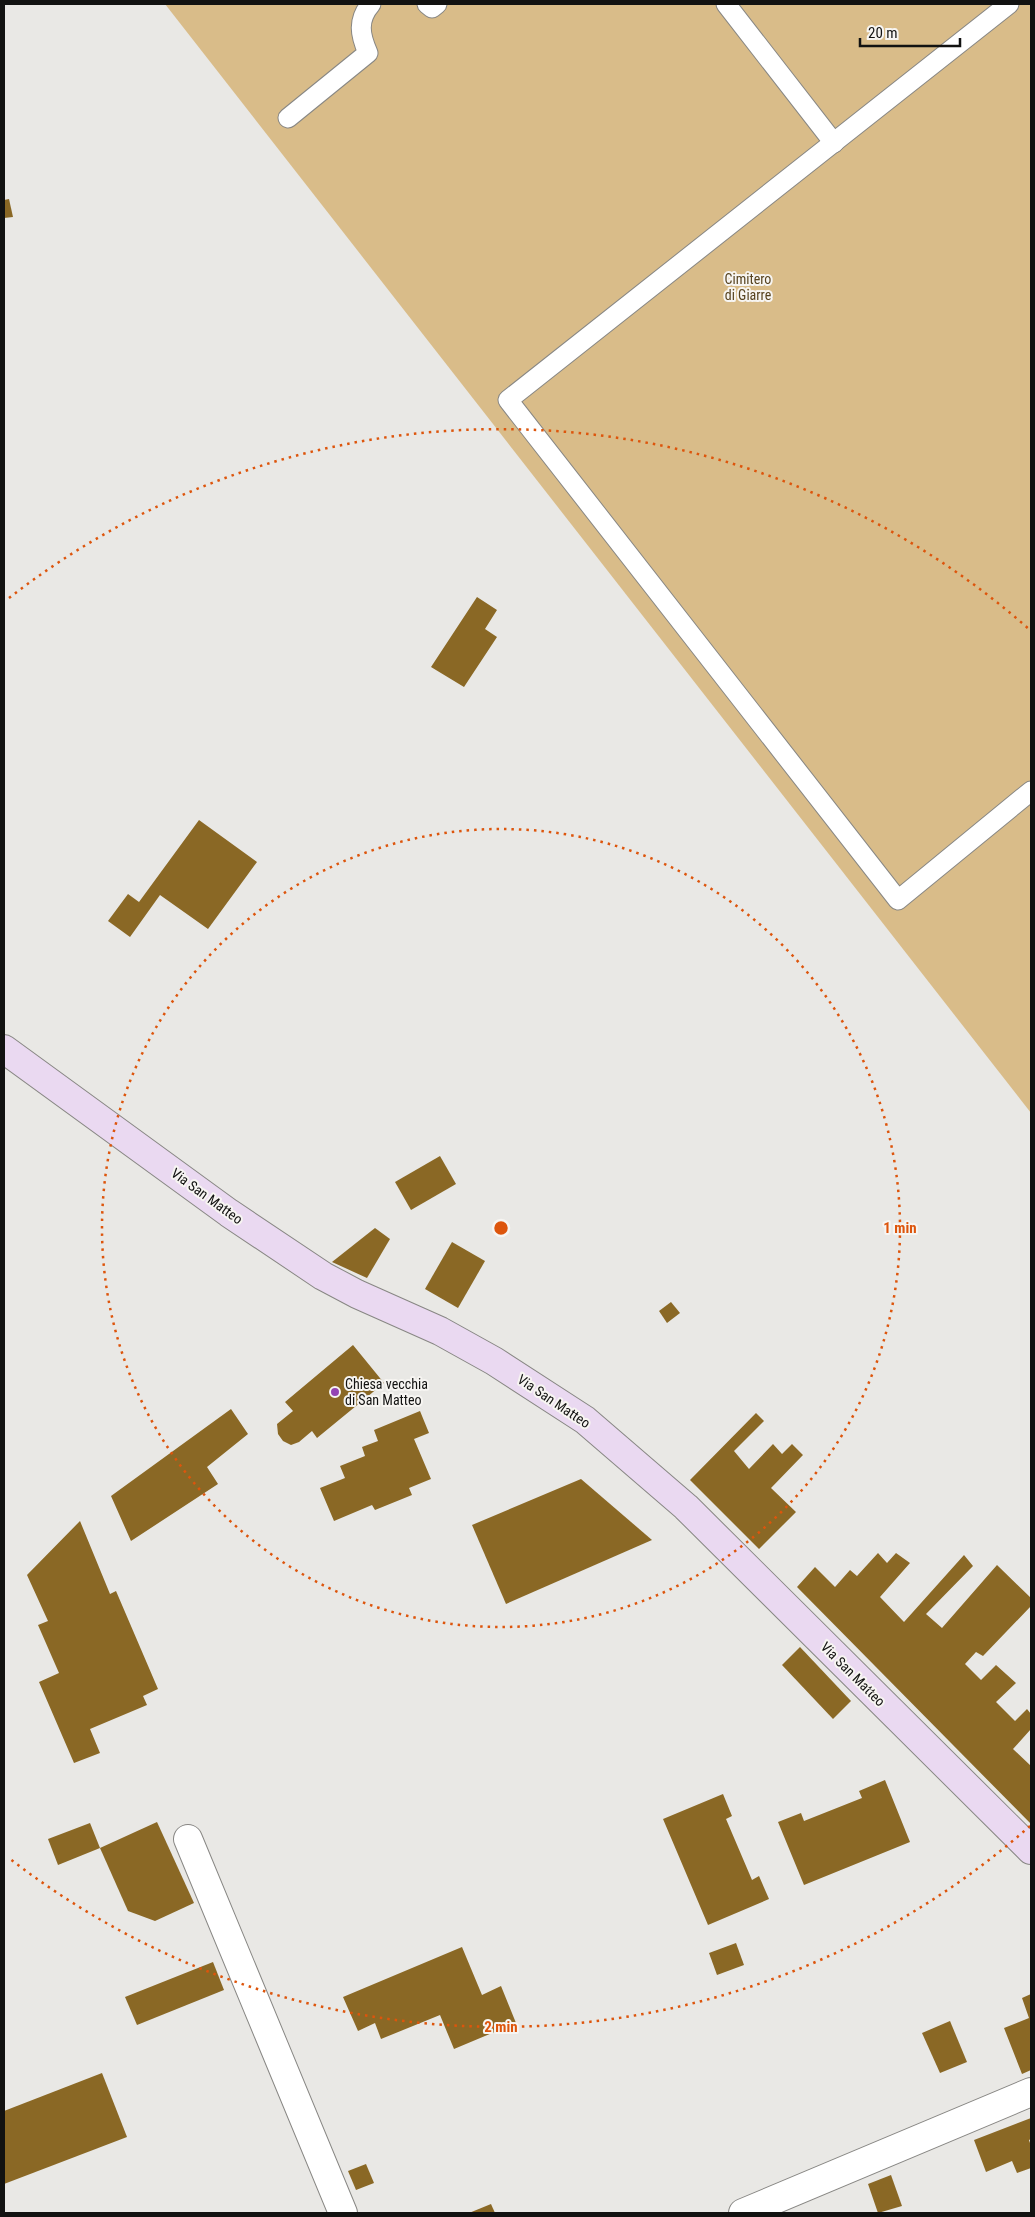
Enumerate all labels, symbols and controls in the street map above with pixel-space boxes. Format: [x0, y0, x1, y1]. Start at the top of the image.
scale bar [860, 15, 960, 47]
text: 20 m [868, 24, 898, 42]
park label: Cimitero di Giarre [725, 271, 772, 303]
street label: Via San Matteo [168, 1165, 246, 1227]
centre of rings [492, 1219, 510, 1237]
text: 1 min [883, 1219, 917, 1237]
street label: Via San Matteo [515, 1371, 593, 1431]
place label: Chiesa vecchia di San Matteo [345, 1376, 428, 1408]
marker: Chiesa vecchia di San Matteo [329, 1386, 341, 1398]
street label: Via San Matteo [818, 1639, 888, 1709]
text: 2 min [484, 2018, 518, 2036]

